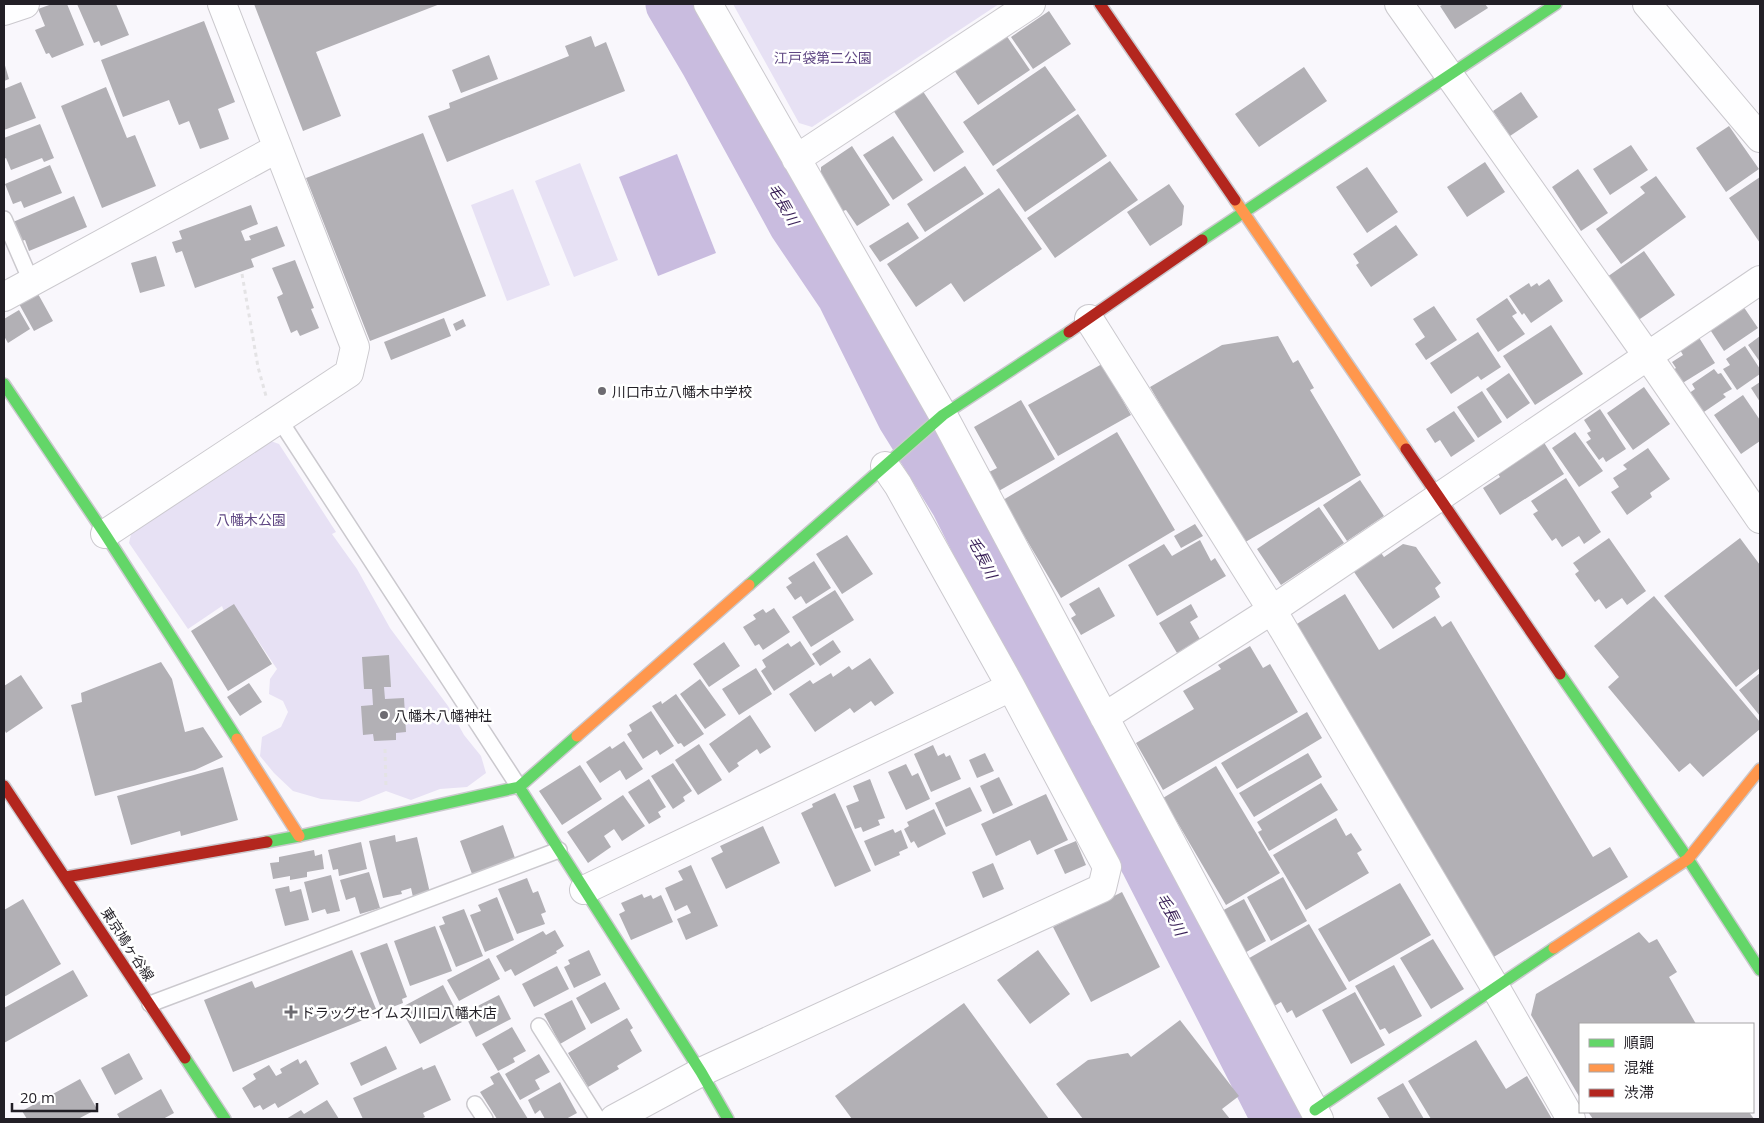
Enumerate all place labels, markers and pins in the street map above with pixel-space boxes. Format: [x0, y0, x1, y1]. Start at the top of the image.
place label: 川口市立八幡木中学校 [612, 382, 752, 401]
marker: 川口市立八幡木中学校 [596, 385, 608, 397]
place label: 八幡木八幡神社 [394, 706, 492, 725]
marker: 八幡木八幡神社 [378, 709, 390, 721]
place label: ドラッグセイムス川口八幡木店 [301, 1003, 497, 1022]
marker: ドラッグセイムス川口八幡木店 [285, 1006, 297, 1018]

